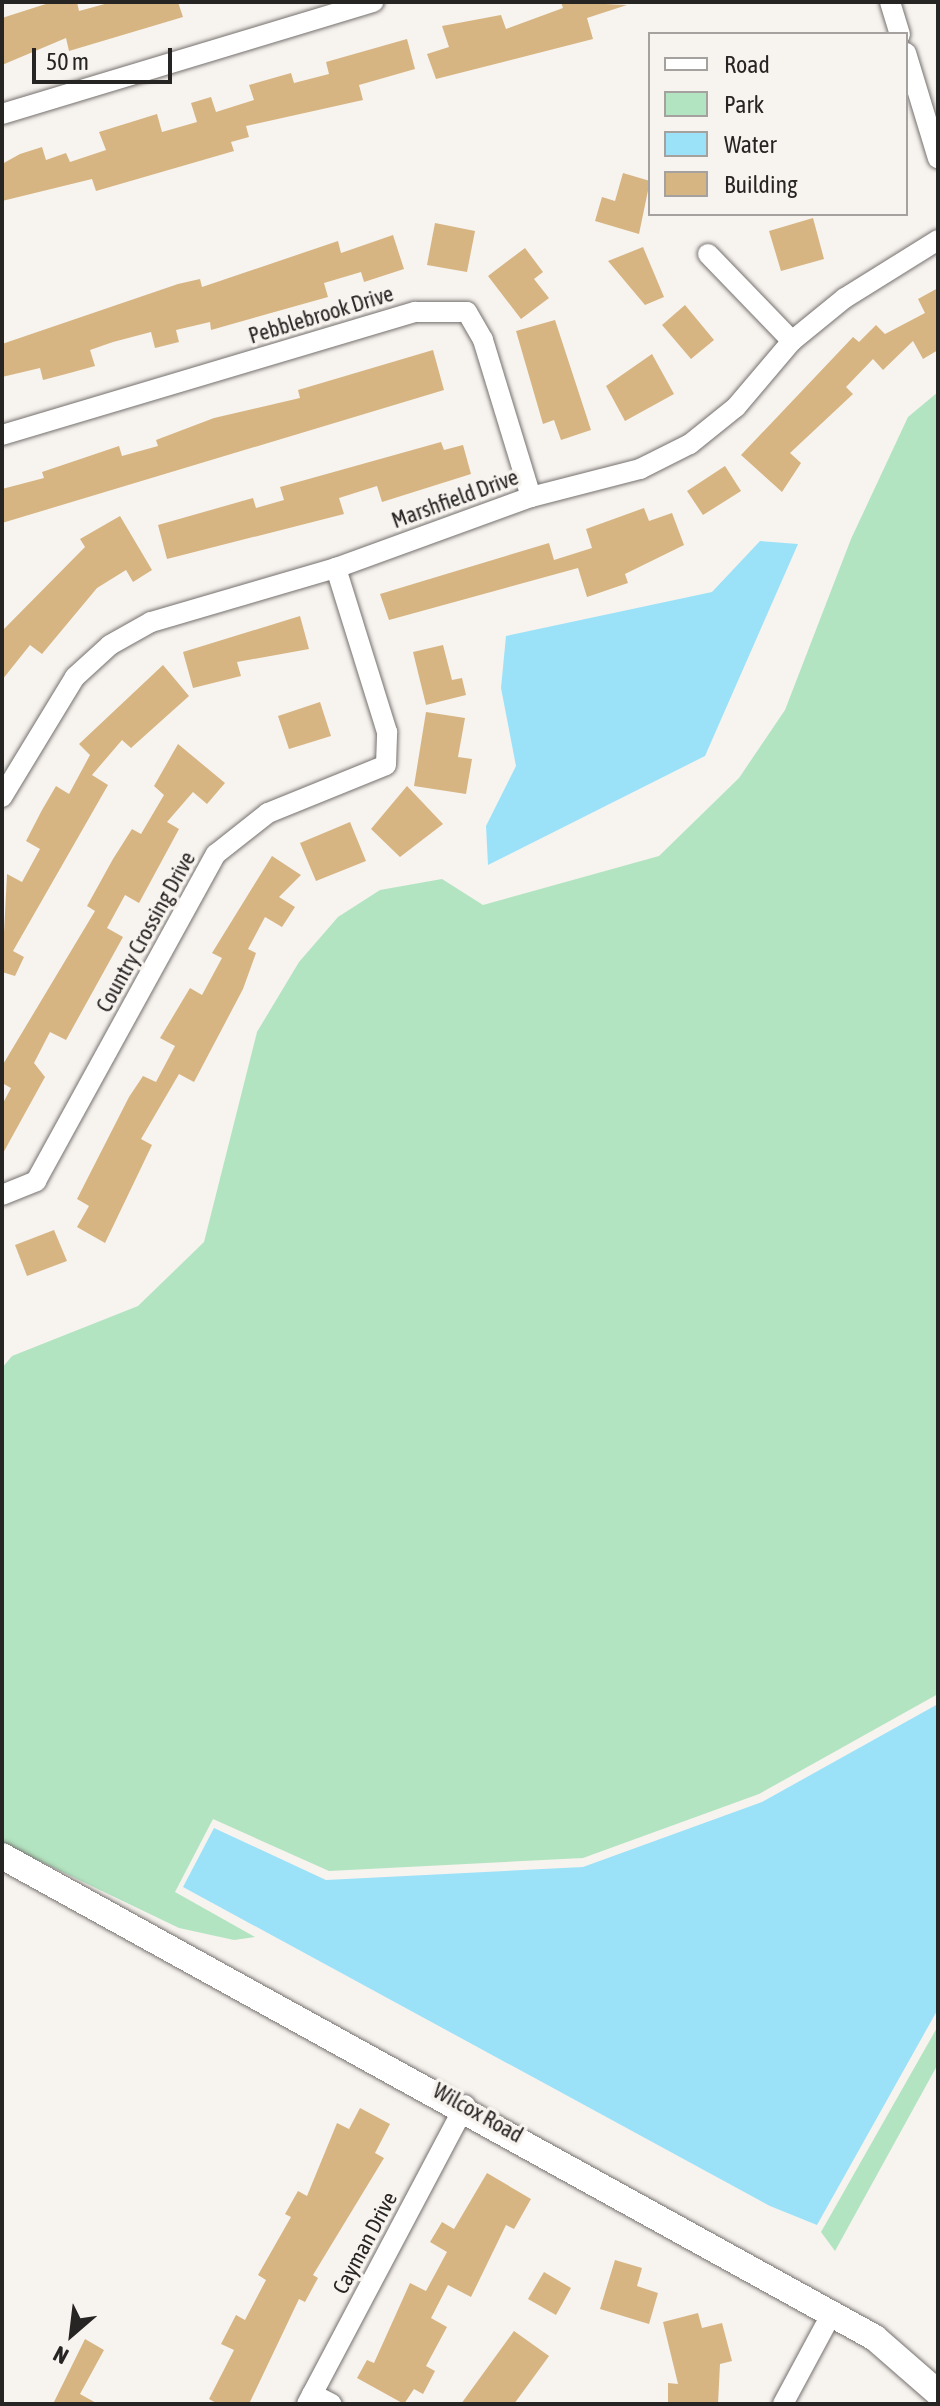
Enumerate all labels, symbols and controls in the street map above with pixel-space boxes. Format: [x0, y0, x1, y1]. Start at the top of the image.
scale bar [36, 32, 176, 82]
legend [648, 32, 908, 216]
text: 50 m [46, 48, 89, 75]
text: Road [724, 51, 770, 78]
text: Park [724, 91, 764, 118]
text: Water [724, 131, 777, 158]
text: Building [724, 171, 797, 198]
street label: Pebblebrook Drive [245, 280, 397, 350]
street label: Marshfield Drive [388, 464, 522, 534]
street label: Country Crossing Drive [91, 847, 201, 1017]
street label: Wilcox Road [428, 2078, 528, 2148]
street label: Cayman Drive [327, 2188, 403, 2298]
north arrow [32, 2294, 112, 2374]
text: N [49, 2341, 73, 2370]

